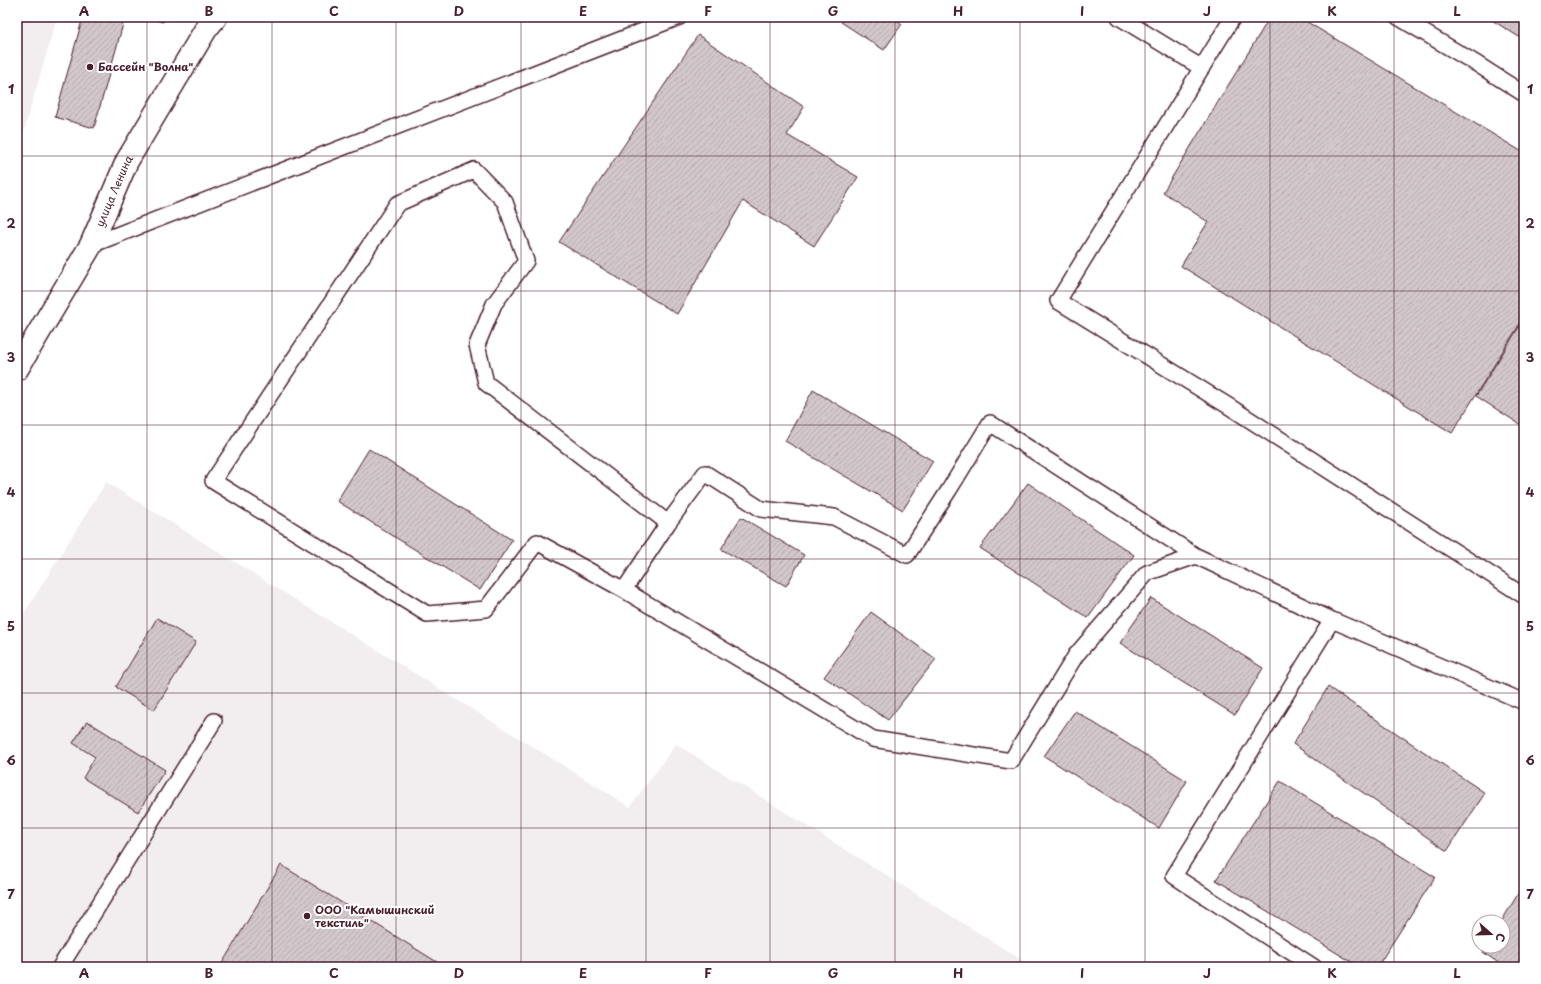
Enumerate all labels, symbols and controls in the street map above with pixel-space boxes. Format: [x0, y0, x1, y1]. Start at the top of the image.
text: A [79, 1, 89, 20]
text: B [205, 1, 214, 20]
text: C [329, 1, 339, 20]
text: D [454, 1, 464, 20]
text: E [579, 1, 587, 20]
text: F [704, 1, 712, 20]
text: G [828, 1, 838, 20]
text: H [953, 1, 963, 20]
text: I [1080, 1, 1084, 20]
text: J [1203, 1, 1211, 20]
text: K [1327, 1, 1337, 20]
text: L [1453, 1, 1461, 20]
place label: Бассейн "Волна" [98, 58, 193, 75]
marker: Бассейн "Волна" [85, 62, 95, 72]
text: 1 [8, 79, 14, 98]
text: 1 [1527, 79, 1533, 98]
street label: улица Ленина [91, 152, 137, 229]
text: 2 [6, 213, 16, 232]
text: 2 [1525, 213, 1535, 232]
text: 3 [7, 347, 16, 366]
text: 3 [1526, 347, 1535, 366]
text: 4 [7, 482, 16, 501]
text: 4 [1526, 482, 1535, 501]
text: 5 [7, 616, 15, 635]
text: 5 [1526, 616, 1534, 635]
text: 6 [6, 750, 16, 769]
text: 6 [1525, 750, 1535, 769]
text: 7 [7, 884, 15, 903]
text: 7 [1526, 884, 1534, 903]
place label: ООО "Камышинский текстиль" [314, 901, 434, 931]
marker: ООО "Камышинский текстиль" [302, 911, 312, 921]
north arrow [1471, 914, 1511, 954]
text: С [1491, 931, 1510, 944]
text: A [79, 963, 89, 982]
text: B [205, 963, 214, 982]
text: C [329, 963, 339, 982]
text: D [454, 963, 464, 982]
text: E [579, 963, 587, 982]
text: F [704, 963, 712, 982]
text: G [828, 963, 838, 982]
text: H [953, 963, 963, 982]
text: I [1080, 963, 1084, 982]
text: J [1203, 963, 1211, 982]
text: K [1327, 963, 1337, 982]
text: L [1453, 963, 1461, 982]

